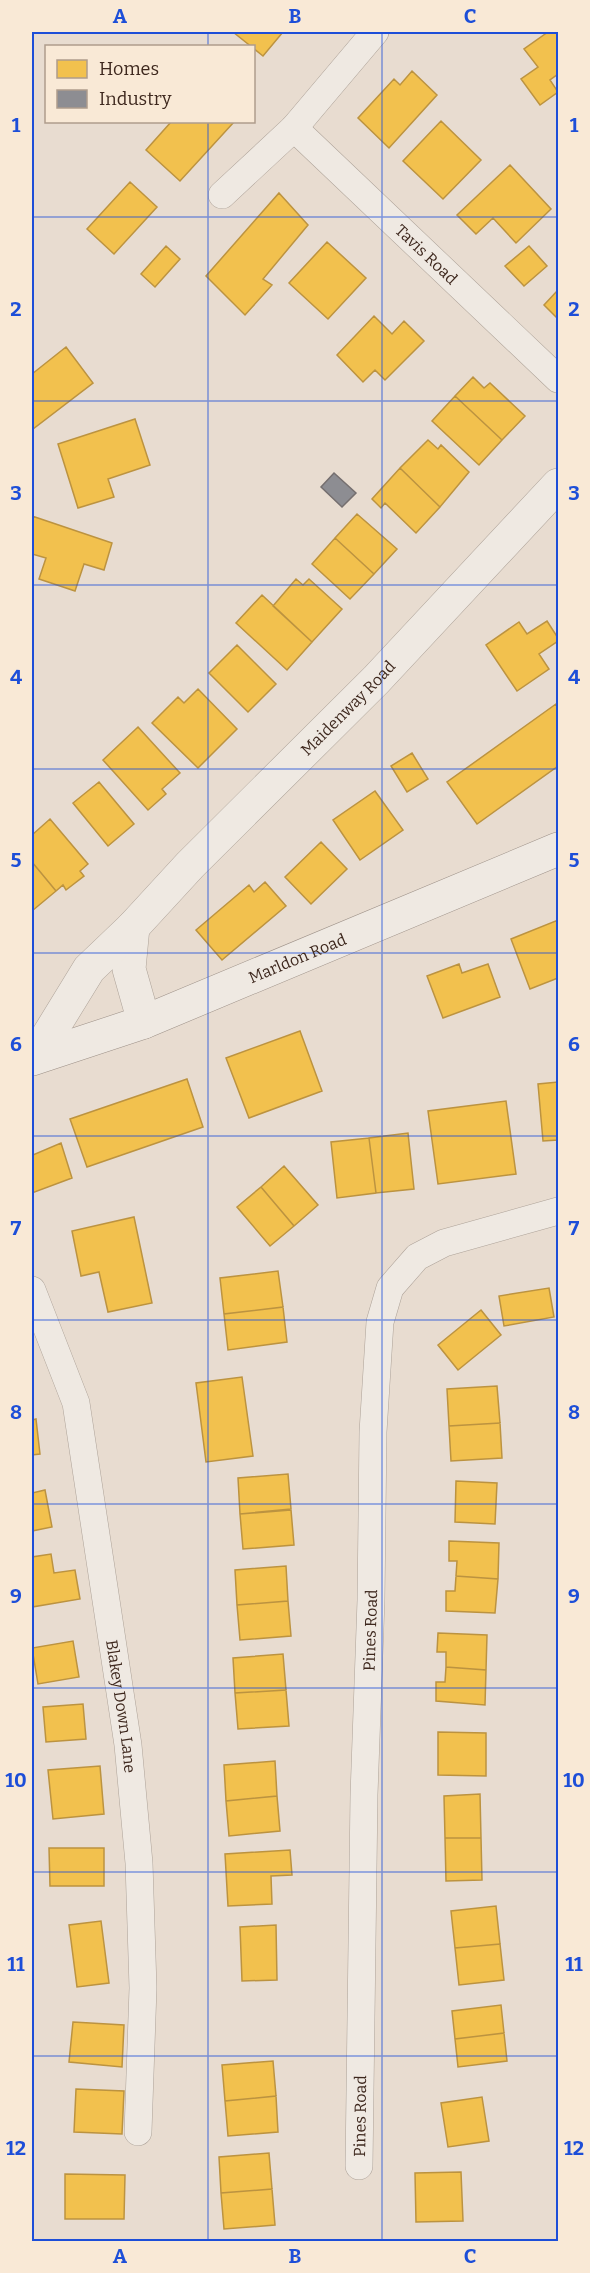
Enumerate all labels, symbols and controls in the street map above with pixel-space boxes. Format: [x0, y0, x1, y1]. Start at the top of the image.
text: A [113, 4, 128, 28]
text: B [289, 4, 302, 28]
text: C [464, 4, 476, 28]
legend [45, 45, 255, 123]
text: Homes [99, 58, 159, 80]
text: Industry [99, 88, 172, 110]
text: 1 [12, 113, 21, 137]
text: 1 [570, 113, 579, 137]
street label: Tavis Road [392, 220, 462, 288]
text: 2 [10, 297, 22, 321]
text: 2 [568, 297, 580, 321]
text: 3 [10, 481, 22, 505]
text: 3 [568, 481, 580, 505]
street label: Maidenway Road [297, 656, 399, 759]
text: 4 [10, 665, 22, 689]
text: 4 [568, 665, 580, 689]
text: 5 [11, 848, 22, 872]
text: 5 [569, 848, 580, 872]
street label: Marldon Road [246, 929, 349, 987]
text: 6 [10, 1032, 22, 1056]
text: 6 [568, 1032, 580, 1056]
text: 7 [11, 1216, 22, 1240]
text: 7 [569, 1216, 580, 1240]
text: 8 [10, 1400, 22, 1424]
text: 8 [568, 1400, 580, 1424]
text: 9 [10, 1584, 22, 1608]
text: 9 [568, 1584, 580, 1608]
street label: Pines Road [359, 1589, 381, 1671]
street label: Blakey Down Lane [103, 1638, 140, 1774]
text: 10 [5, 1768, 27, 1792]
text: 10 [563, 1768, 585, 1792]
text: 11 [7, 1952, 25, 1976]
text: 11 [565, 1952, 583, 1976]
street label: Pines Road [350, 2075, 370, 2157]
text: 12 [6, 2136, 26, 2160]
text: 12 [564, 2136, 584, 2160]
text: A [113, 2244, 128, 2268]
text: B [289, 2244, 302, 2268]
text: C [464, 2244, 476, 2268]

